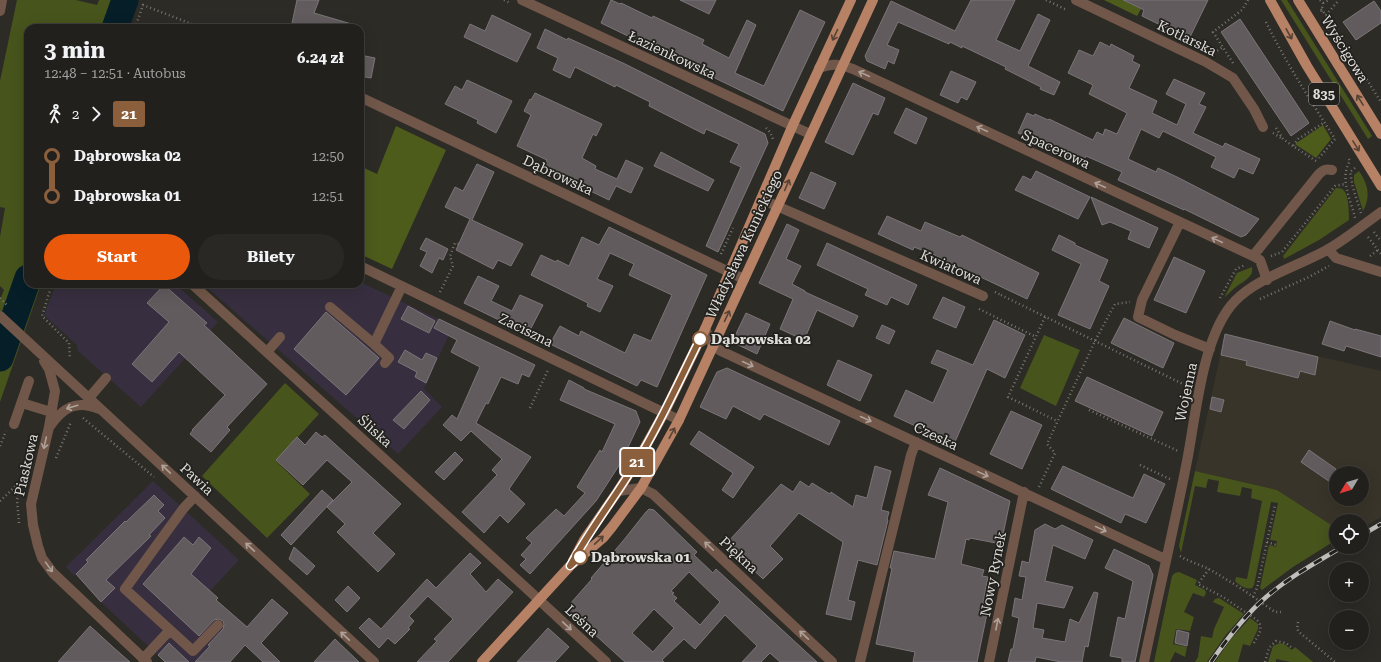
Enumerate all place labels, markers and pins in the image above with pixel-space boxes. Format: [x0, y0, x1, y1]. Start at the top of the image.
marker: Dąbrowska 02 [692, 331, 708, 347]
place label: Dąbrowska 02 [711, 331, 811, 347]
marker: Dąbrowska 01 [572, 549, 588, 565]
place label: Dąbrowska 01 [591, 549, 691, 565]

